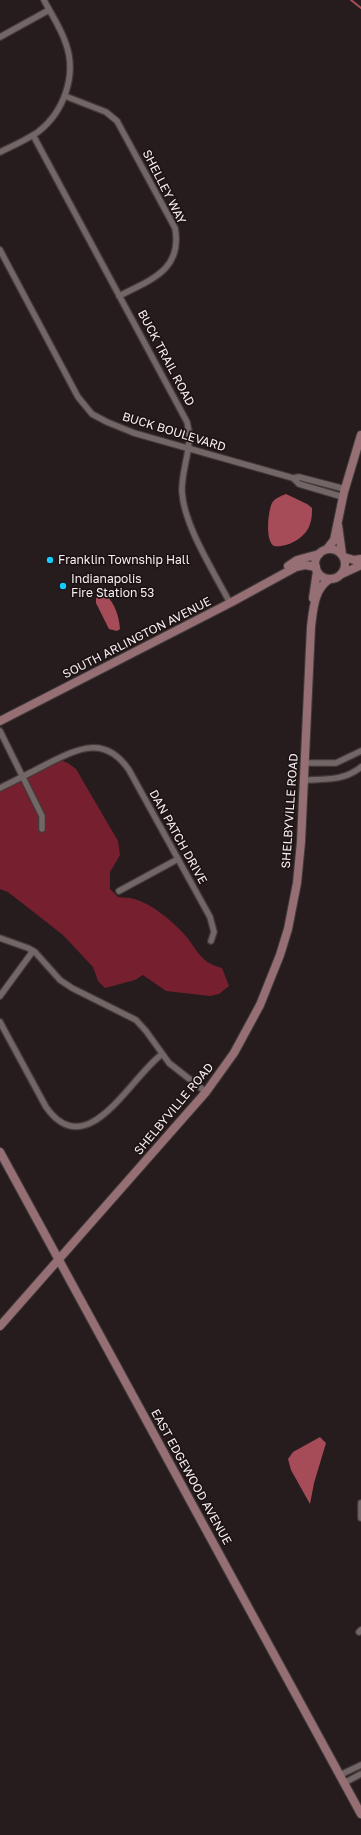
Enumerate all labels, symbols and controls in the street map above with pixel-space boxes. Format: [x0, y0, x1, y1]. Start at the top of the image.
street label: SHELLEY WAY [139, 148, 189, 226]
street label: BUCK TRAIL ROAD [135, 308, 197, 408]
street label: BUCK BOULEVARD [120, 409, 228, 455]
place label: Franklin Township Hall [58, 553, 190, 567]
marker: Franklin Township Hall [45, 555, 55, 565]
place label: Indianapolis Fire Station 53 [71, 572, 154, 600]
marker: Indianapolis Fire Station 53 [58, 581, 68, 591]
street label: SOUTH ARLINGTON AVENUE [60, 594, 214, 682]
street label: SHELBYVILLE ROAD [279, 753, 301, 869]
street label: DAN PATCH DRIVE [146, 787, 210, 887]
street label: SHELBYVILLE ROAD [131, 1060, 217, 1158]
street label: EAST EDGEWOOD AVENUE [148, 1407, 234, 1547]

